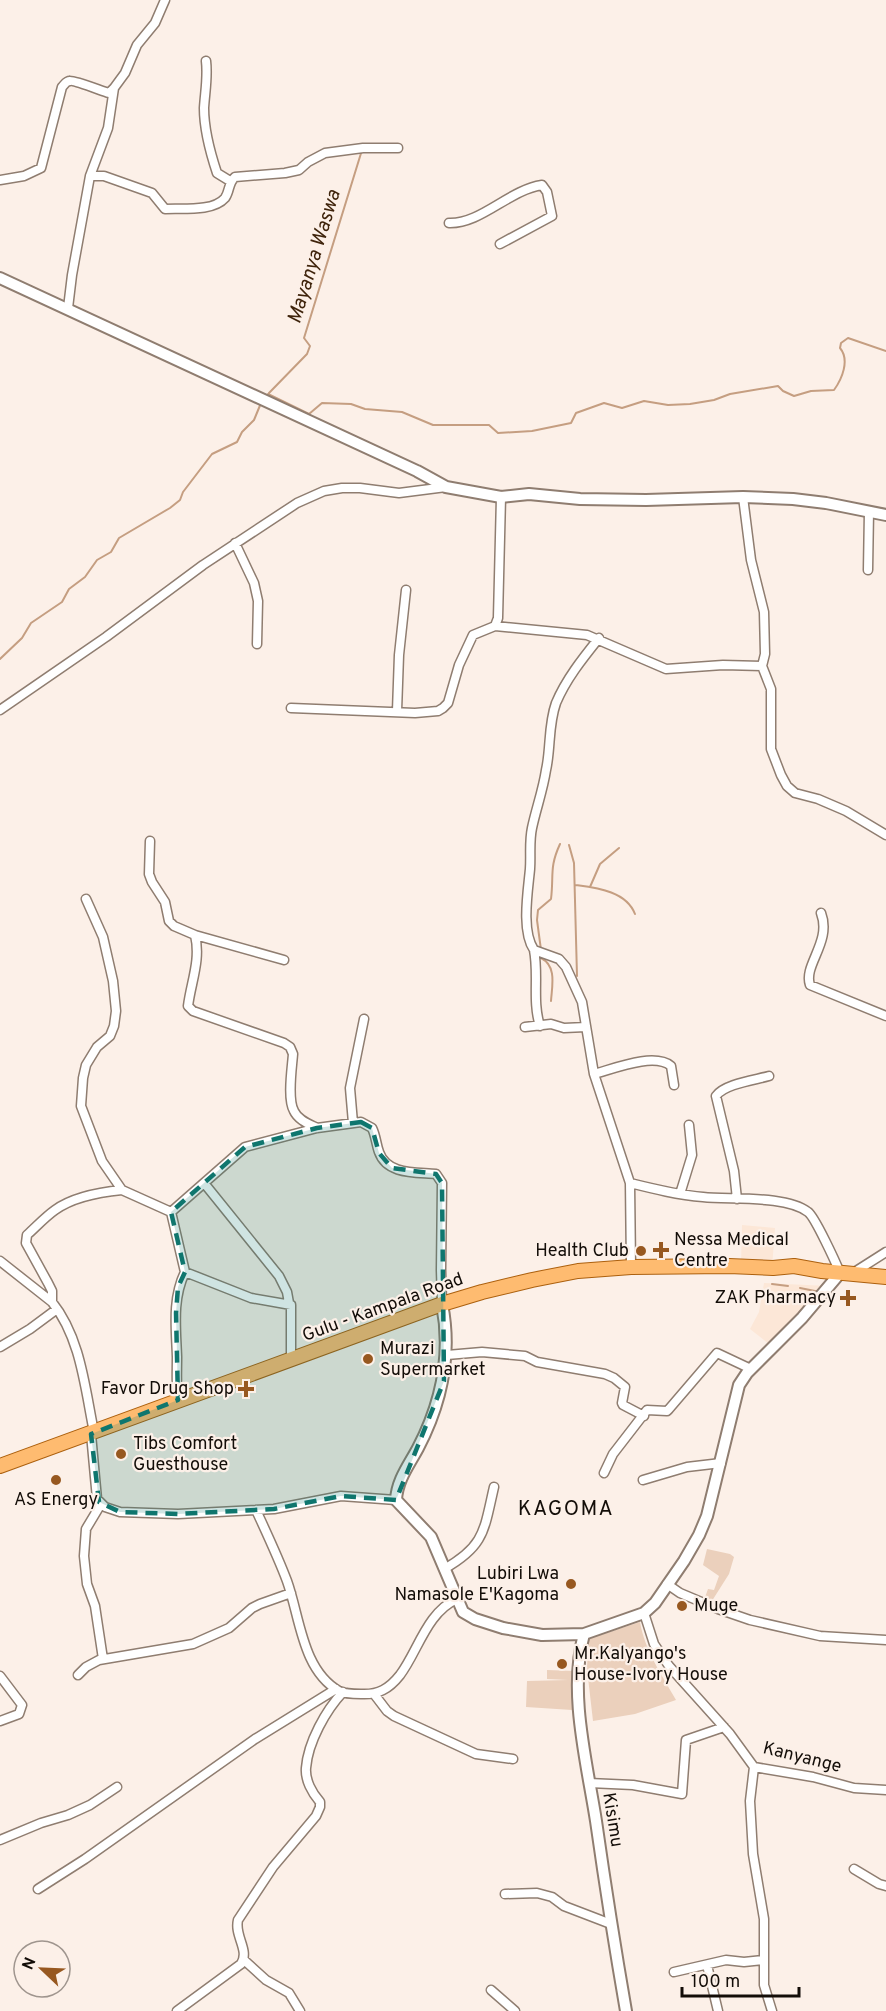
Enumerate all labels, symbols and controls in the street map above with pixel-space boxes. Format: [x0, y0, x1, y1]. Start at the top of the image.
water label: Mayanya Waswa [282, 186, 348, 327]
place label: Nessa Medical Centre [674, 1229, 789, 1273]
place label: Health Club [535, 1240, 629, 1263]
marker: Nessa Medical Centre [652, 1241, 670, 1259]
marker: Health Club [634, 1244, 648, 1258]
street label: Gulu - Kampala Road [299, 1268, 467, 1348]
place label: ZAK Pharmacy [714, 1287, 836, 1310]
marker: ZAK Pharmacy [841, 1291, 855, 1305]
place label: Murazi Supermarket [380, 1338, 486, 1382]
marker: Murazi Supermarket [361, 1352, 375, 1366]
place label: Favor Drug Shop [101, 1378, 234, 1401]
marker: Favor Drug Shop [239, 1382, 253, 1396]
place label: Tibs Comfort Guesthouse [133, 1433, 237, 1477]
marker: Tibs Comfort Guesthouse [114, 1447, 128, 1461]
marker: AS Energy [49, 1473, 63, 1487]
place label: AS Energy [14, 1489, 98, 1512]
district label: KAGOMA [518, 1496, 614, 1523]
place label: Lubiri Lwa Namasole E'Kagoma [395, 1563, 559, 1607]
marker: Lubiri Lwa Namasole E'Kagoma [564, 1577, 578, 1591]
place label: Muge [694, 1595, 738, 1618]
marker: Muge [675, 1599, 689, 1613]
place label: Mr.Kalyango's House-Ivory House [574, 1643, 728, 1687]
marker: Mr.Kalyango's House-Ivory House [555, 1657, 569, 1671]
street label: Kanyange [760, 1737, 844, 1779]
street label: Kisimu [596, 1791, 628, 1849]
north arrow [12, 1939, 72, 1999]
text: N [19, 1955, 41, 1973]
scale bar [682, 1960, 799, 1998]
text: 100 m [691, 1971, 740, 1994]

